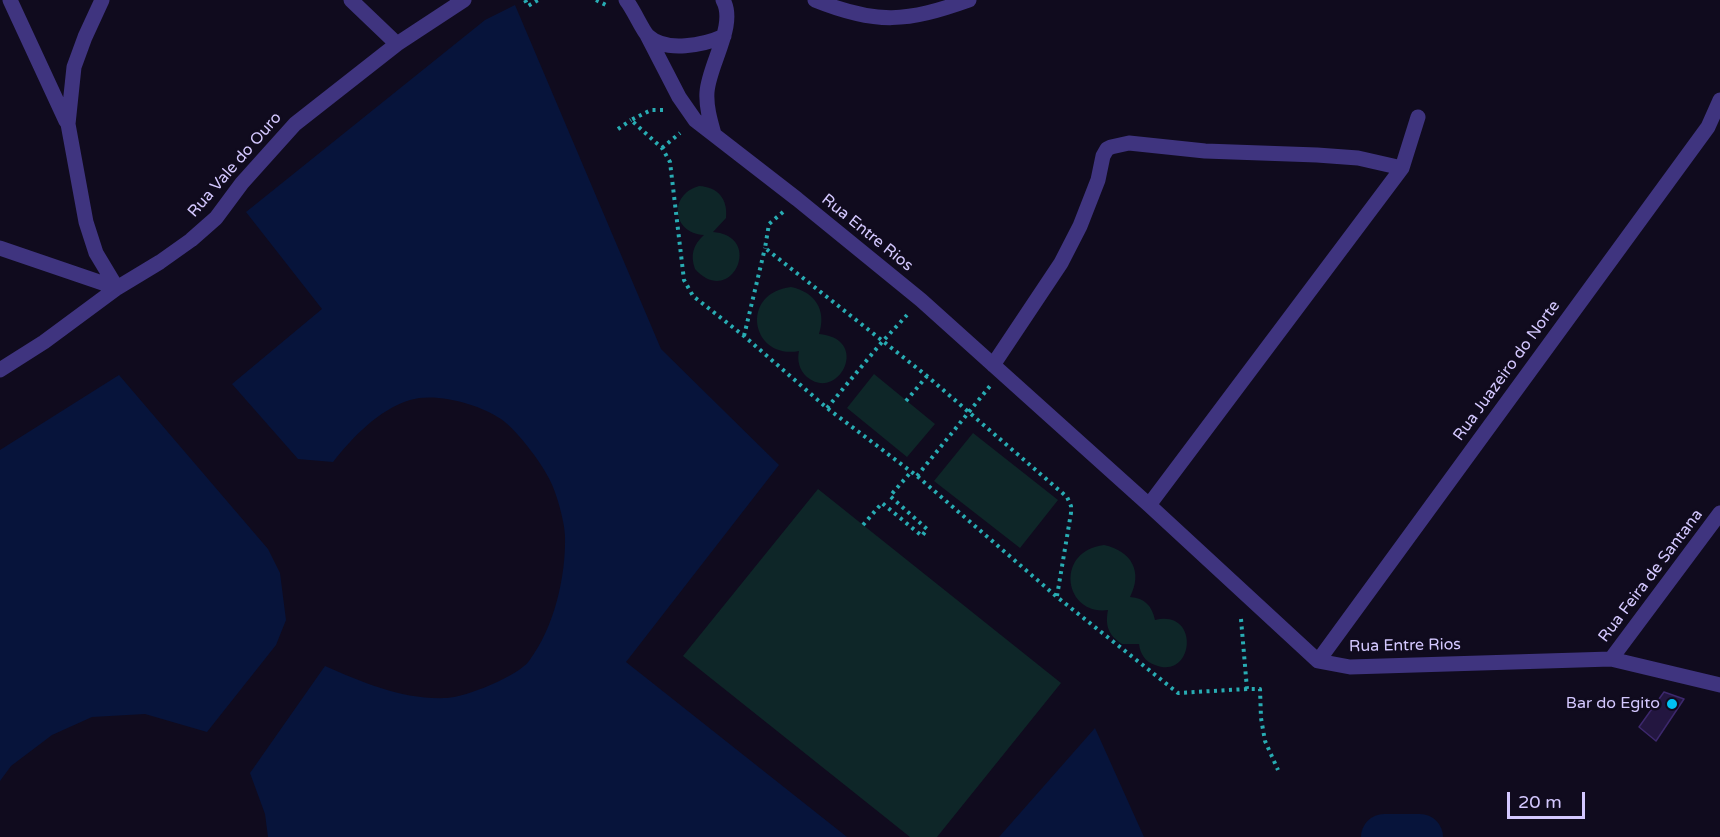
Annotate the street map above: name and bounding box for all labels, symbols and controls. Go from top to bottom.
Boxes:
street label: Rua Vale do Ouro [184,109,286,221]
street label: Rua Entre Rios [817,190,917,276]
street label: Rua Juazeiro do Norte [1450,297,1564,445]
street label: Rua Feira de Santana [1595,506,1707,646]
street label: Rua Entre Rios [1349,635,1461,657]
place label: Bar do Egito [1566,694,1660,714]
marker: Bar do Egito [1665,697,1679,711]
scale bar [1510,780,1588,818]
text: 20 m [1518,791,1562,813]

